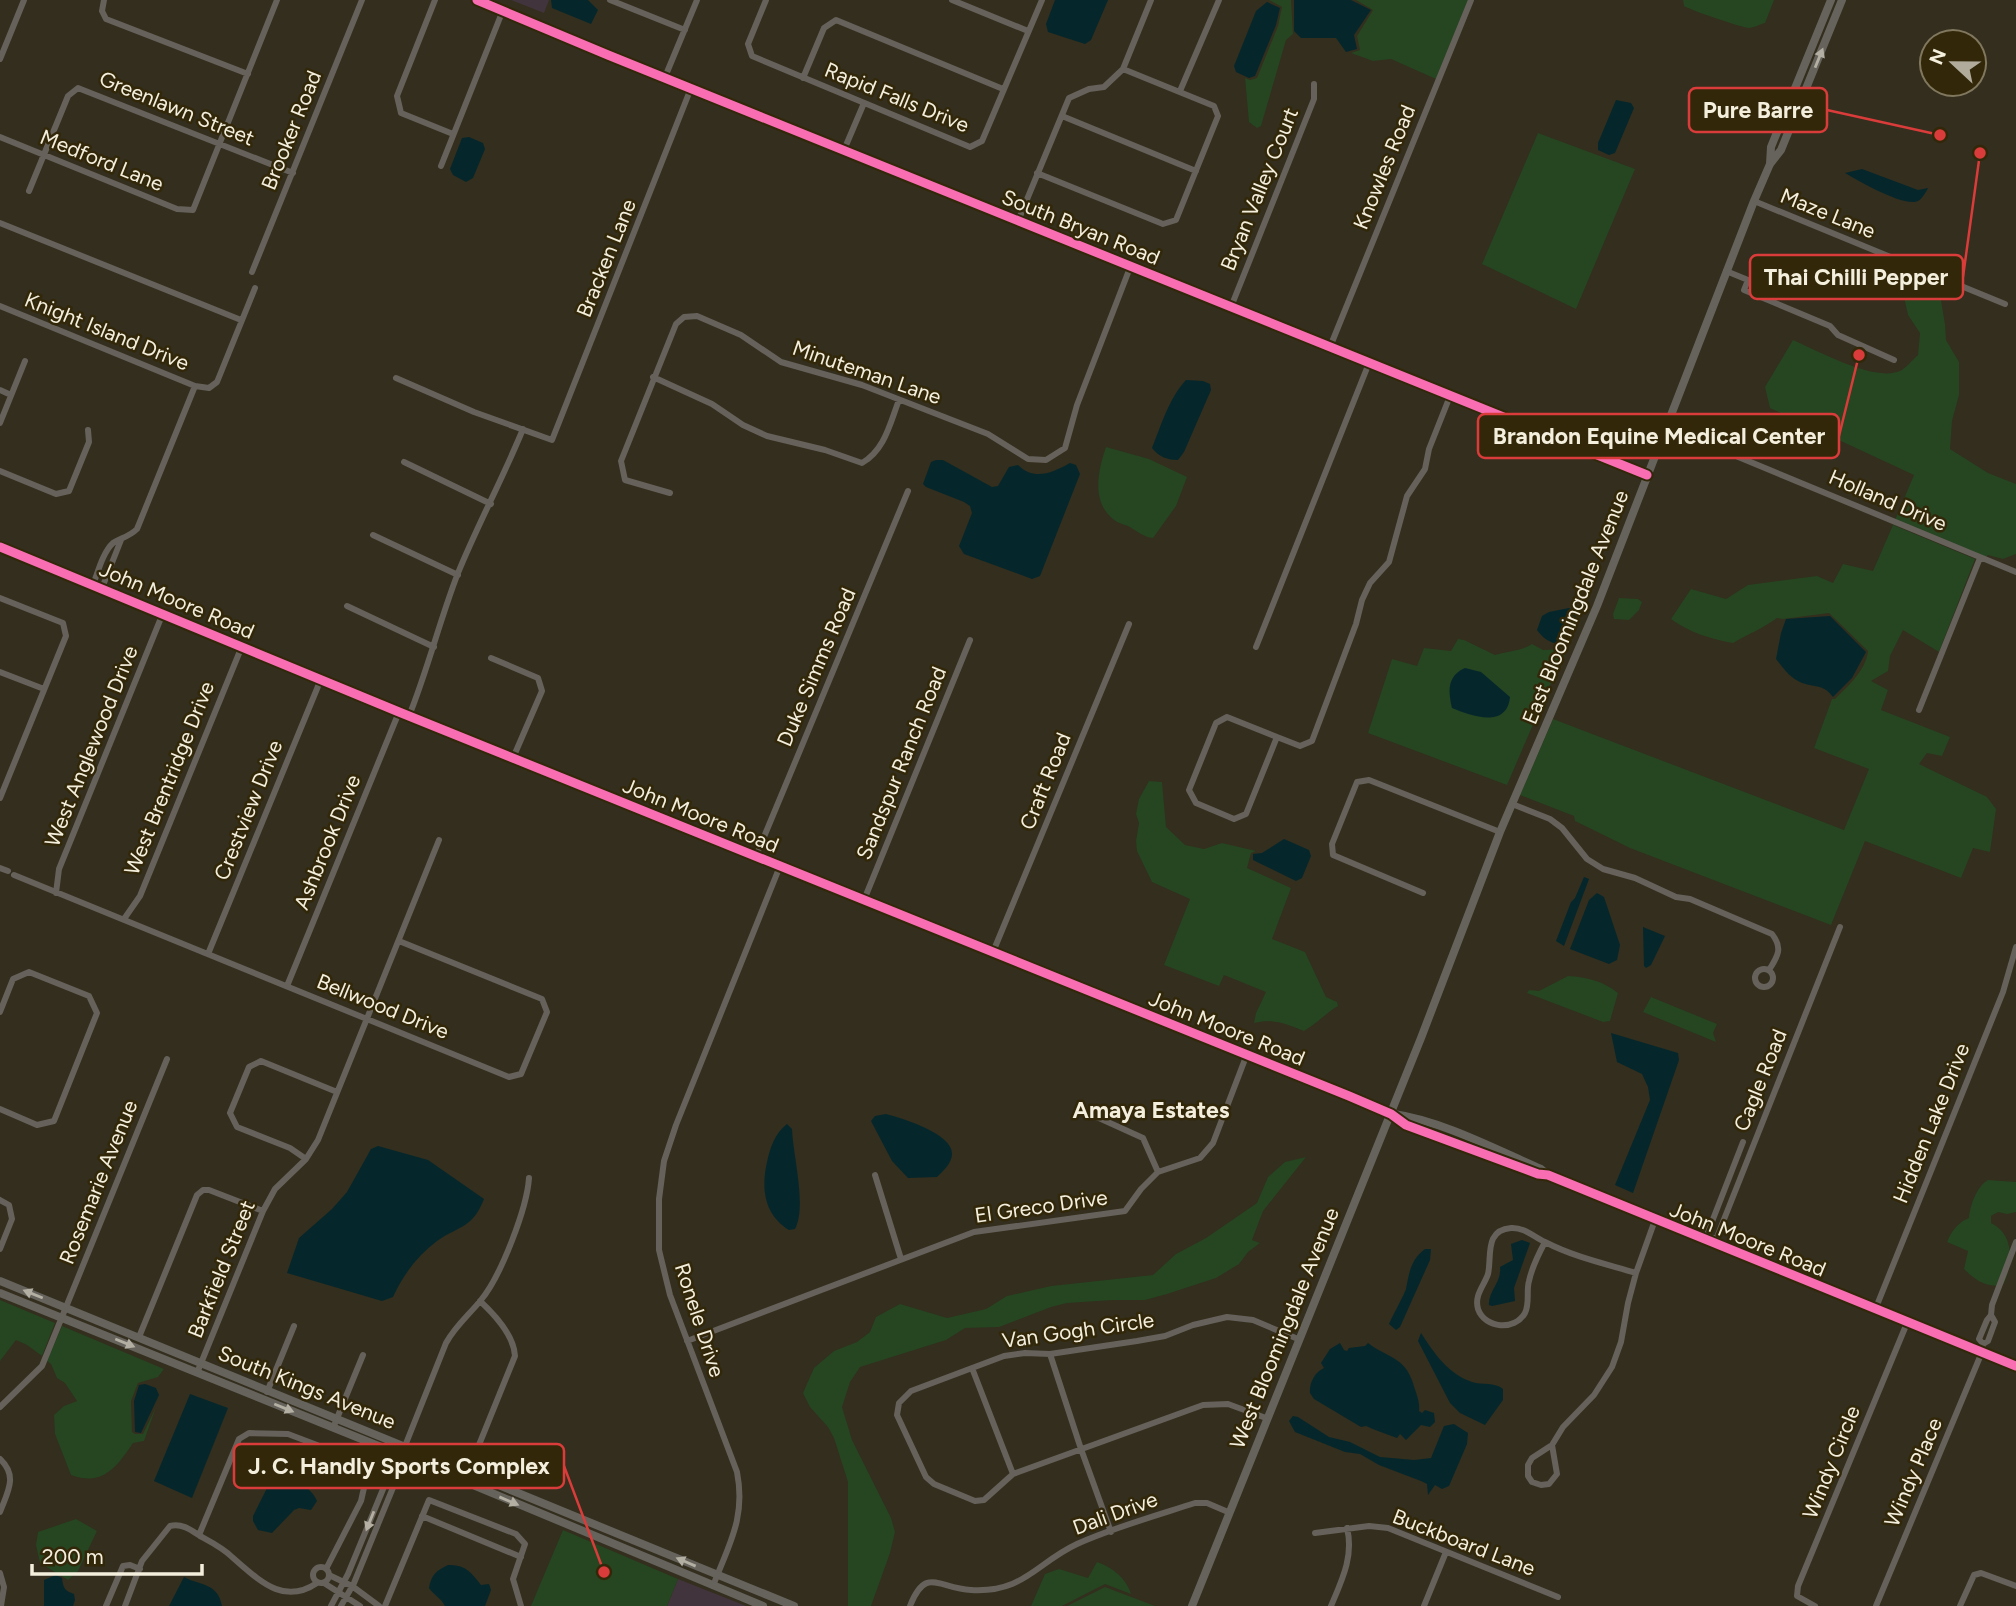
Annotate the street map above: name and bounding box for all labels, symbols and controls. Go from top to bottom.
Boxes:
north arrow [1918,28,1988,98]
text: N [1924,46,1951,68]
one-way arrow [1813,47,1824,68]
street label: Rapid Falls Drive [821,57,973,137]
street label: Greenlawn Street [96,65,258,151]
street label: Brooker Road [256,67,326,193]
callout: Pure Barre [1689,88,1827,132]
text: Pure Barre [1703,96,1813,124]
street label: Knowles Road [1348,101,1420,233]
street label: Bryan Valley Court [1215,104,1303,274]
street label: Medford Lane [37,124,167,196]
street label: Maze Lane [1777,183,1879,243]
street label: South Bryan Road [998,184,1164,270]
street label: Bracken Lane [571,195,641,321]
callout: Thai Chilli Pepper [1750,255,1963,299]
text: Thai Chilli Pepper [1764,263,1948,291]
street label: Knight Island Drive [21,287,193,375]
street label: Minuteman Lane [789,335,945,409]
callout: Brandon Equine Medical Center [1478,414,1839,458]
text: Brandon Equine Medical Center [1493,422,1825,450]
street label: Holland Drive [1825,464,1951,536]
street label: East Bloomingdale Avenue [1517,486,1633,728]
street label: John Moore Road [96,556,258,644]
street label: Duke Simms Road [771,584,861,750]
street label: West Anglewood Drive [39,642,143,850]
street label: Sandspur Ranch Road [851,663,951,863]
street label: West Brentridge Drive [119,678,219,878]
street label: Craft Road [1014,729,1076,833]
street label: Crestview Drive [209,736,287,884]
street label: Ashbrook Drive [289,771,365,913]
street label: John Moore Road [619,772,783,858]
street label: Bellwood Drive [313,968,453,1044]
street label: John Moore Road [1145,985,1309,1071]
street label: Cagle Road [1728,1025,1792,1135]
street label: Hidden Lake Drive [1887,1039,1975,1207]
street label: Rosemarie Avenue [54,1096,142,1268]
district label: Amaya Estates [1072,1096,1230,1124]
street label: El Greco Drive [973,1184,1109,1228]
street label: John Moore Road [1666,1196,1830,1282]
street label: Barkfield Street [182,1197,260,1341]
street label: West Bloomingdale Avenue [1224,1204,1344,1452]
street label: Ronele Drive [670,1260,730,1380]
one-way arrow [22,1289,43,1300]
street label: Van Gogh Circle [1000,1307,1156,1353]
one-way arrow [114,1338,135,1349]
street label: South Kings Avenue [215,1340,399,1434]
one-way arrow [274,1402,294,1414]
street label: Windy Circle [1797,1402,1865,1522]
street label: Windy Place [1879,1414,1947,1530]
callout: J. C. Handly Sports Complex [234,1444,564,1488]
text: J. C. Handly Sports Complex [248,1452,551,1480]
street label: Dali Drive [1069,1486,1161,1540]
one-way arrow [499,1495,519,1507]
street label: Buckboard Lane [1389,1503,1539,1581]
one-way arrow [364,1511,375,1532]
scale bar [32,1532,201,1576]
text: 200 m [42,1544,104,1569]
one-way arrow [675,1556,696,1567]

